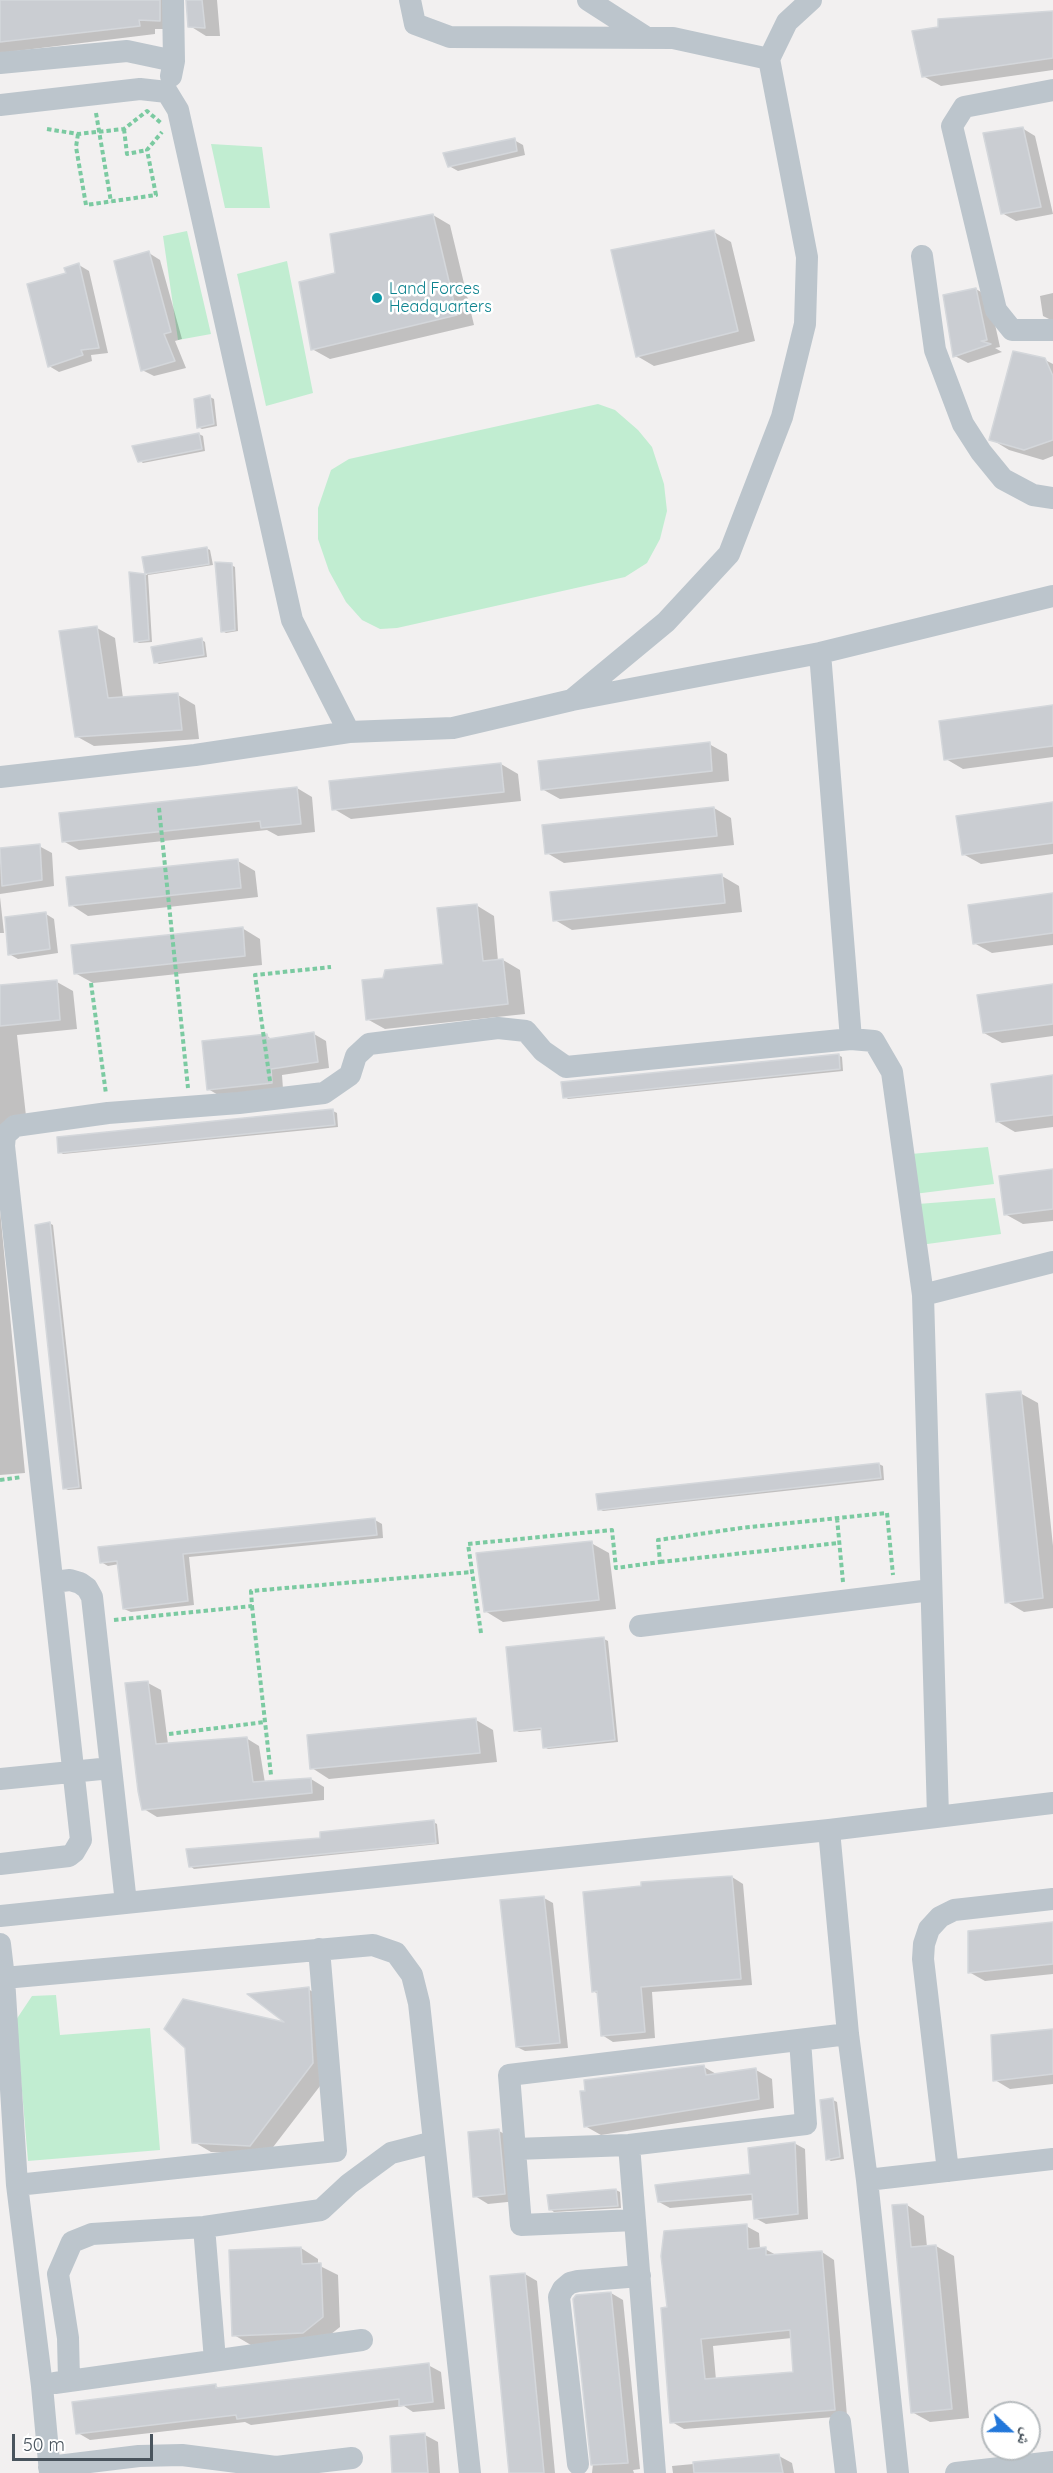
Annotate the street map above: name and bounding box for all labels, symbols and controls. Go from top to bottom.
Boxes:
place label: Land Forces Headquarters [389,279,492,317]
marker: Land Forces Headquarters [370,291,384,305]
north arrow [981,2401,1041,2461]
scale bar [15,2422,156,2460]
text: ش [1013,2425,1038,2449]
text: 50 m [23,2433,65,2456]

